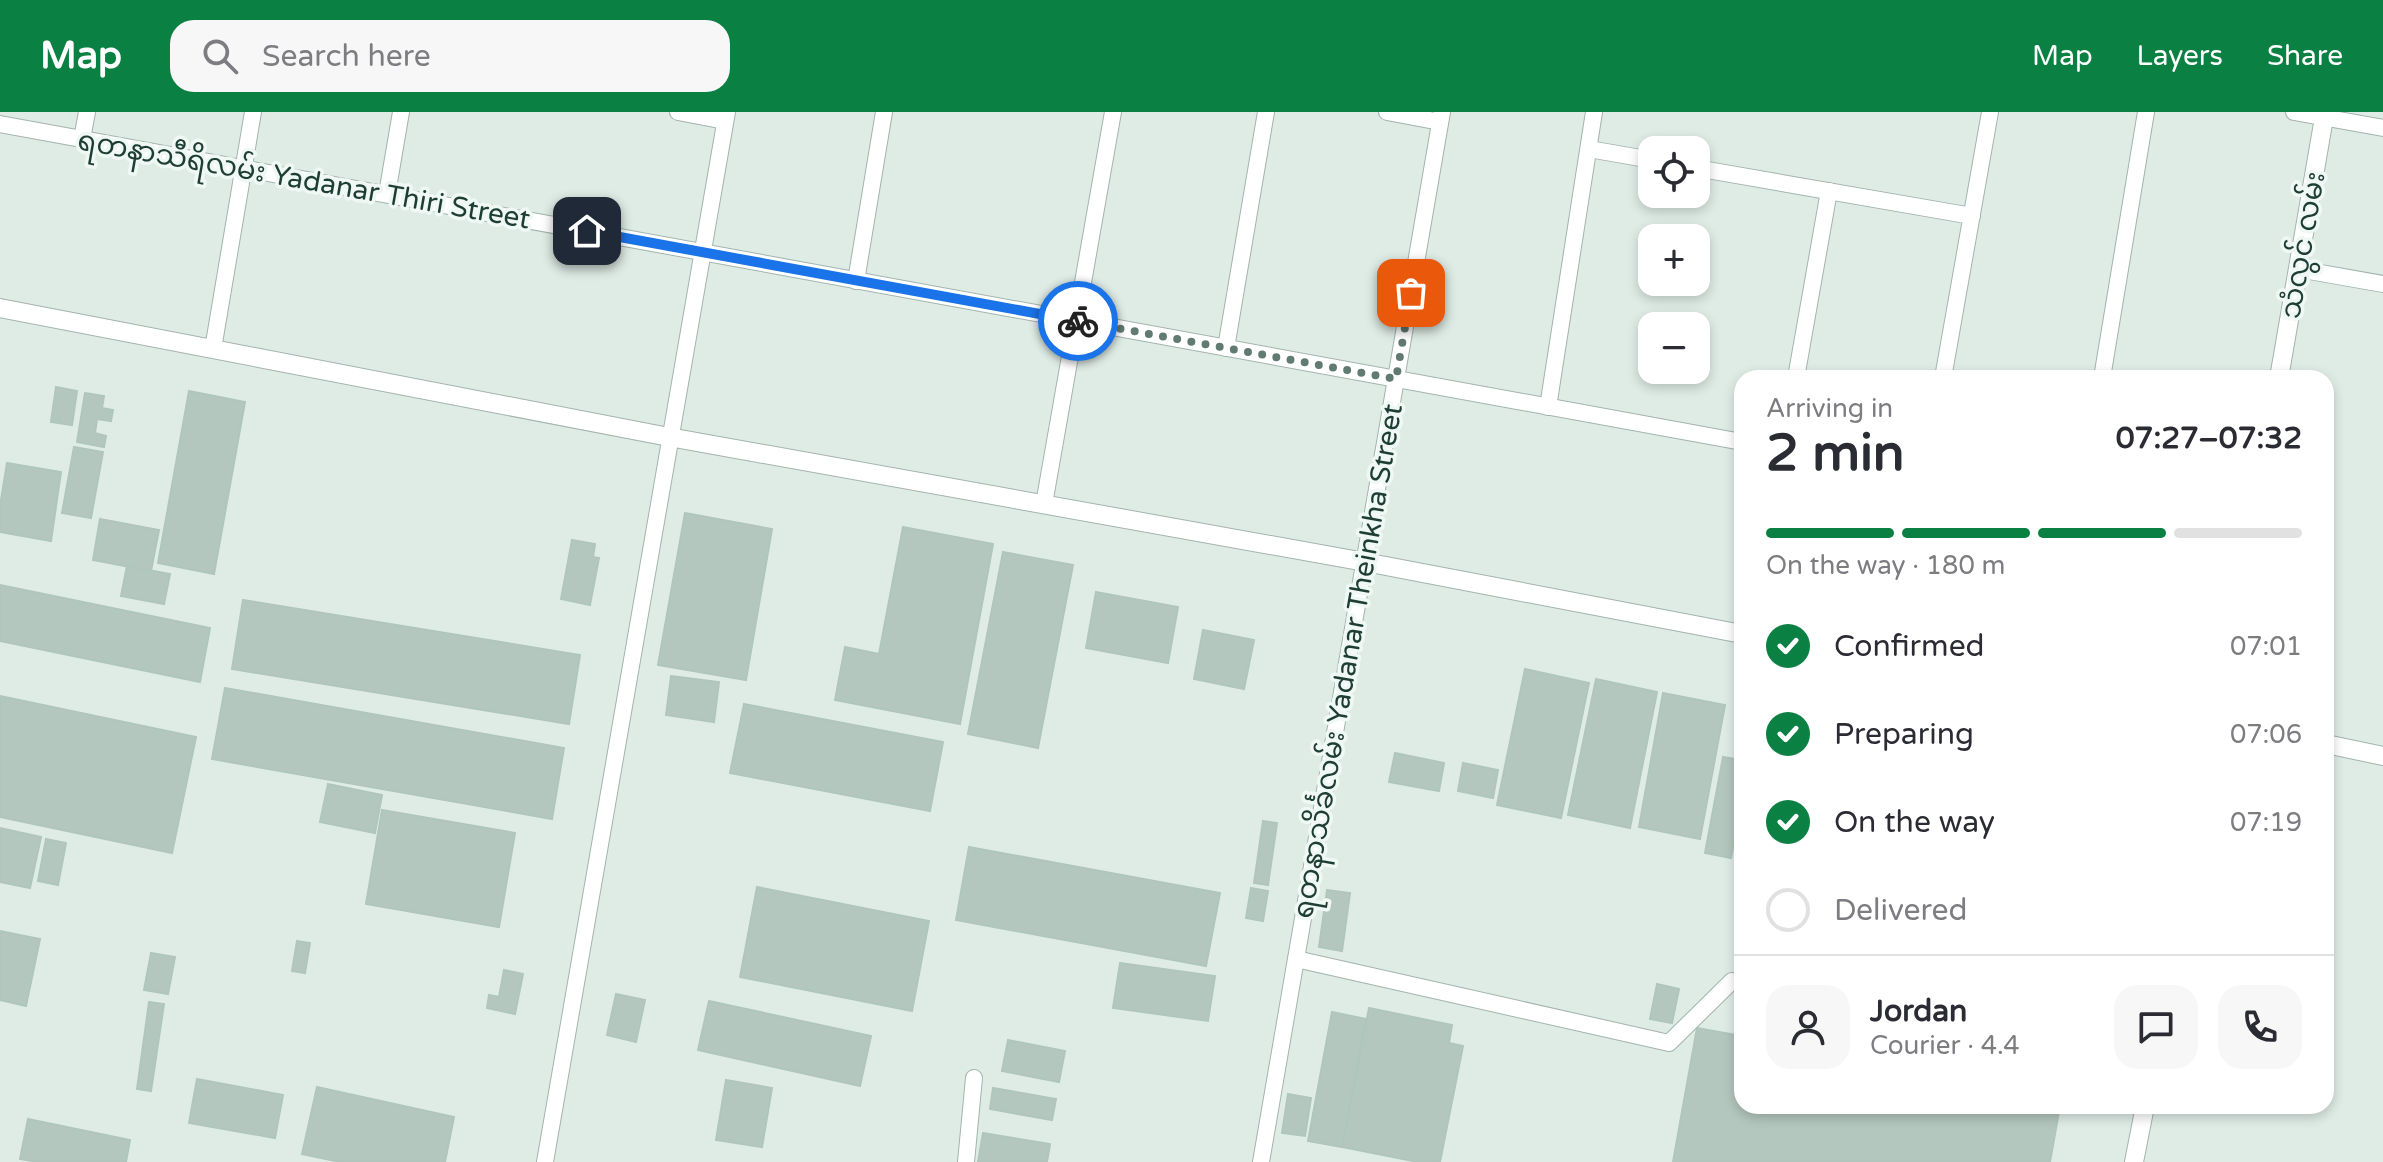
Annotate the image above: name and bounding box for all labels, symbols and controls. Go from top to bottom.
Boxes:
search box [170,20,730,92]
text: Map [40,33,122,79]
icon: search [198,34,242,78]
text: Search here [262,38,431,75]
text: Map [2032,39,2093,73]
text: Layers [2137,39,2223,73]
text: Share [2267,39,2343,73]
street label: ရတနာသီရိလမ်း Yadanar Thiri Street [74,121,534,242]
map controls [1638,136,1710,384]
button: locate [1638,136,1710,208]
street label: သံလွင် လမ်း [2271,169,2337,322]
pin [553,197,621,265]
icon: home [565,209,609,253]
button: + [1638,224,1710,296]
pin [1377,259,1445,327]
icon: bag [1389,271,1433,315]
courier [1038,281,1118,361]
icon: bike [1056,299,1100,343]
button: − [1638,312,1710,384]
text: Arriving in [1766,393,1893,424]
street label: ရတနာသိင်္ခလမ်း Yadanar Theinkha Street [1284,400,1415,922]
text: 07:27–07:32 [2116,420,2302,457]
text: 2 min [1766,422,1905,485]
text: On the way · 180 m [1766,550,2005,581]
icon: check [1766,624,1810,668]
text: Confirmed [1834,628,1985,665]
text: 07:01 [2230,631,2302,662]
icon: check [1766,712,1810,756]
text: Preparing [1834,716,1974,753]
text: 07:06 [2230,719,2302,750]
icon: check [1766,800,1810,844]
text: On the way [1834,804,1995,841]
text: 07:19 [2230,807,2302,838]
text: Delivered [1834,892,1968,929]
button: person [1766,985,1850,1069]
button: chat [2114,985,2198,1069]
button: phone [2218,985,2302,1069]
text: Jordan [1870,993,1967,1030]
text: Courier · 4.4 [1870,1030,2020,1061]

